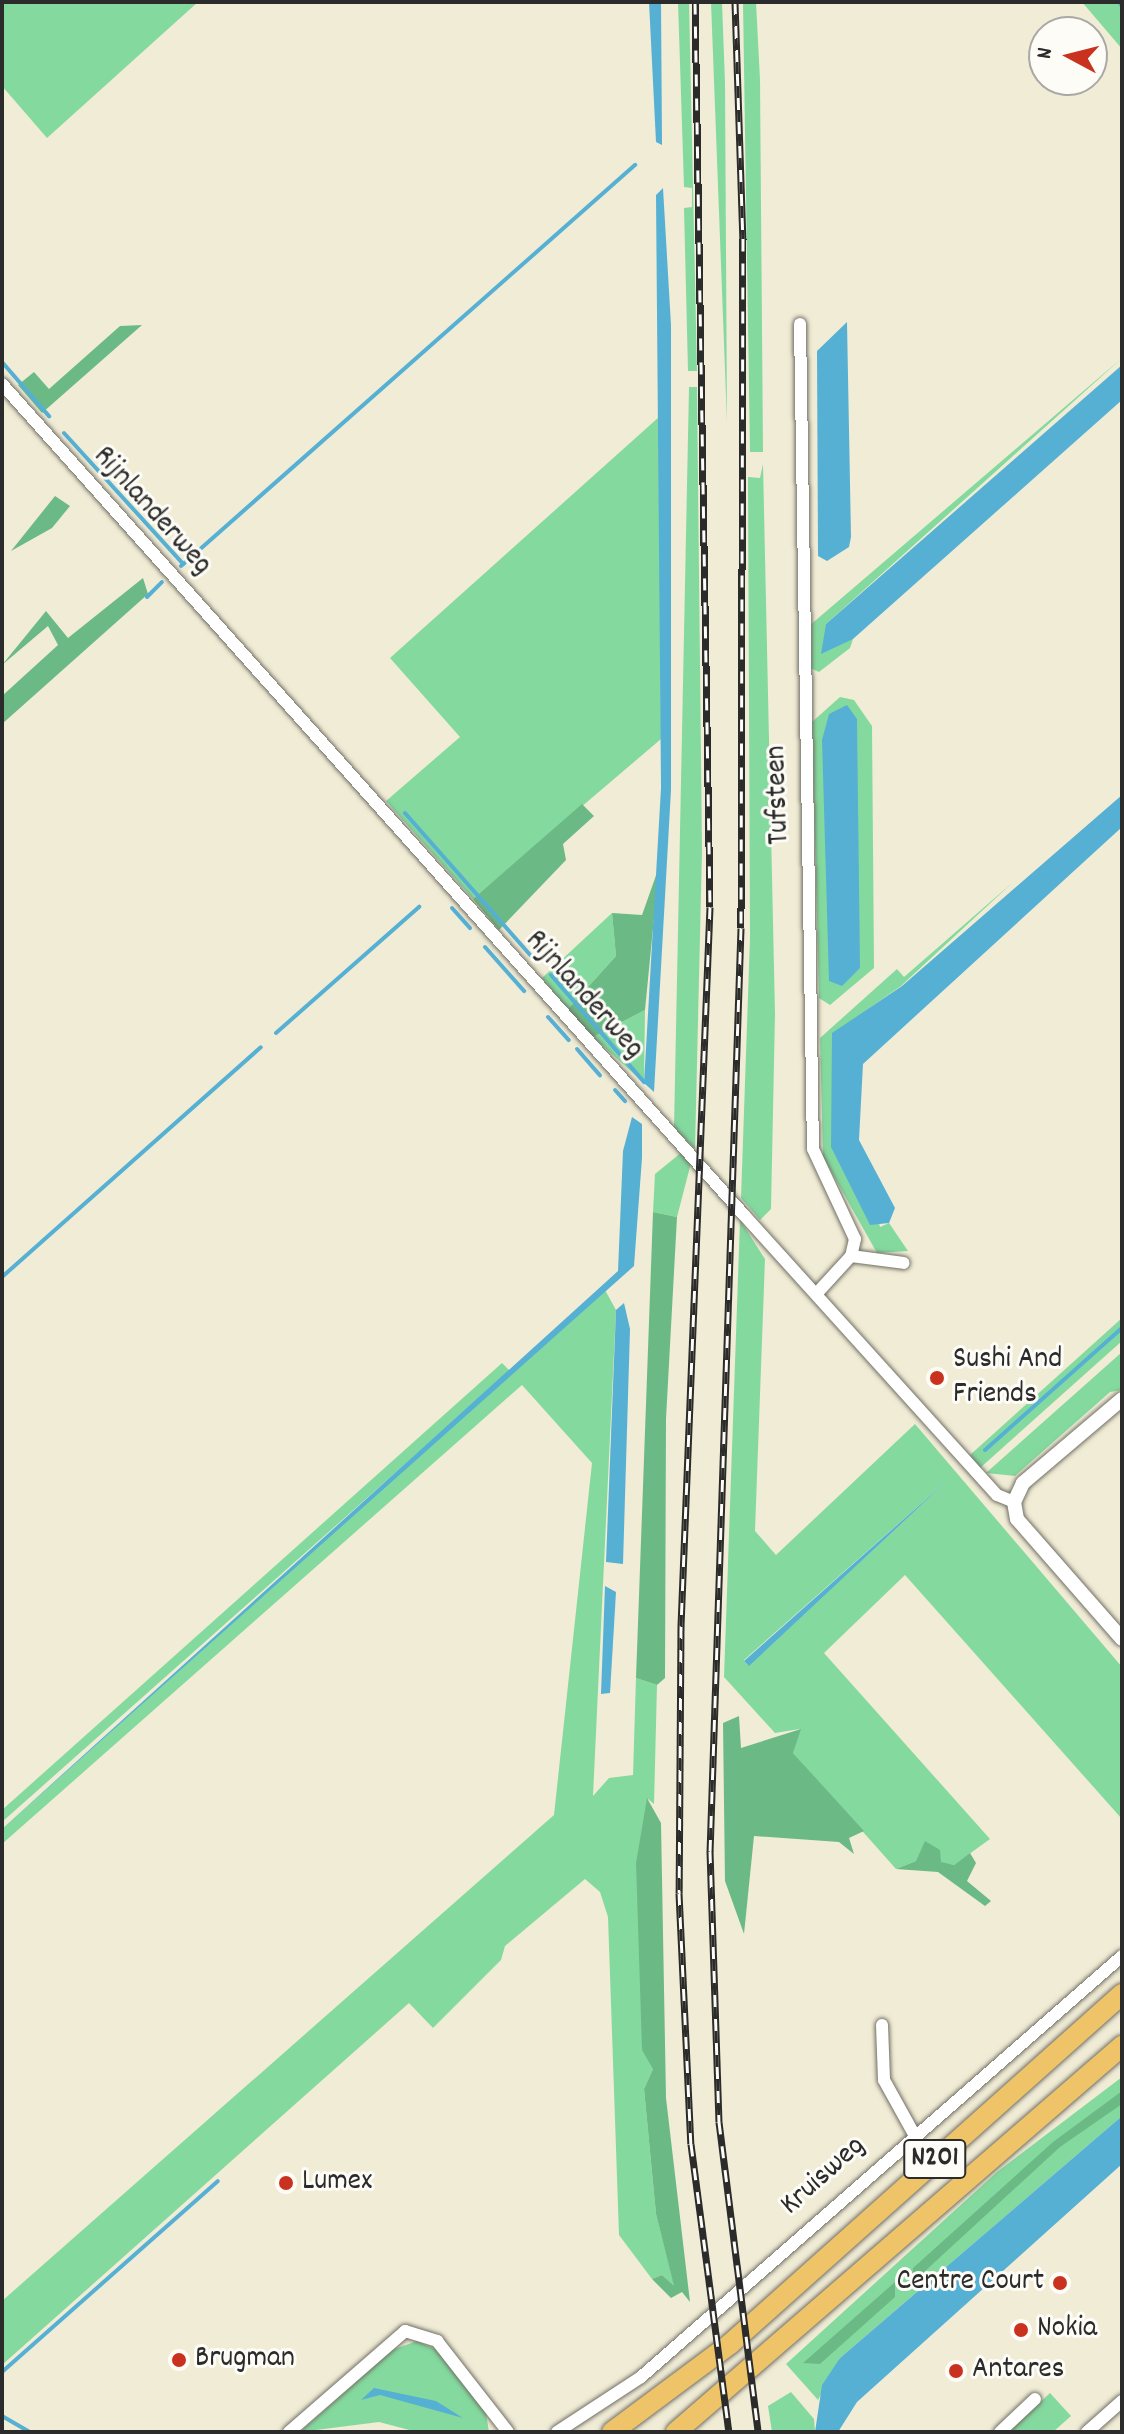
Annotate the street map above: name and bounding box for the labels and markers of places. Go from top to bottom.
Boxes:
place label: Sushi And Friends [953,1343,1062,1414]
marker: Sushi And Friends [928,1369,946,1387]
place label: Lumex [302,2165,372,2201]
marker: Lumex [277,2174,295,2192]
place label: Centre Court [897,2265,1044,2301]
marker: Centre Court [1051,2274,1069,2292]
place label: Nokia [1037,2312,1097,2348]
marker: Nokia [1012,2321,1030,2339]
place label: Brugman [195,2342,295,2378]
marker: Brugman [170,2351,188,2369]
place label: Antares [972,2353,1064,2389]
marker: Antares [947,2362,965,2380]

